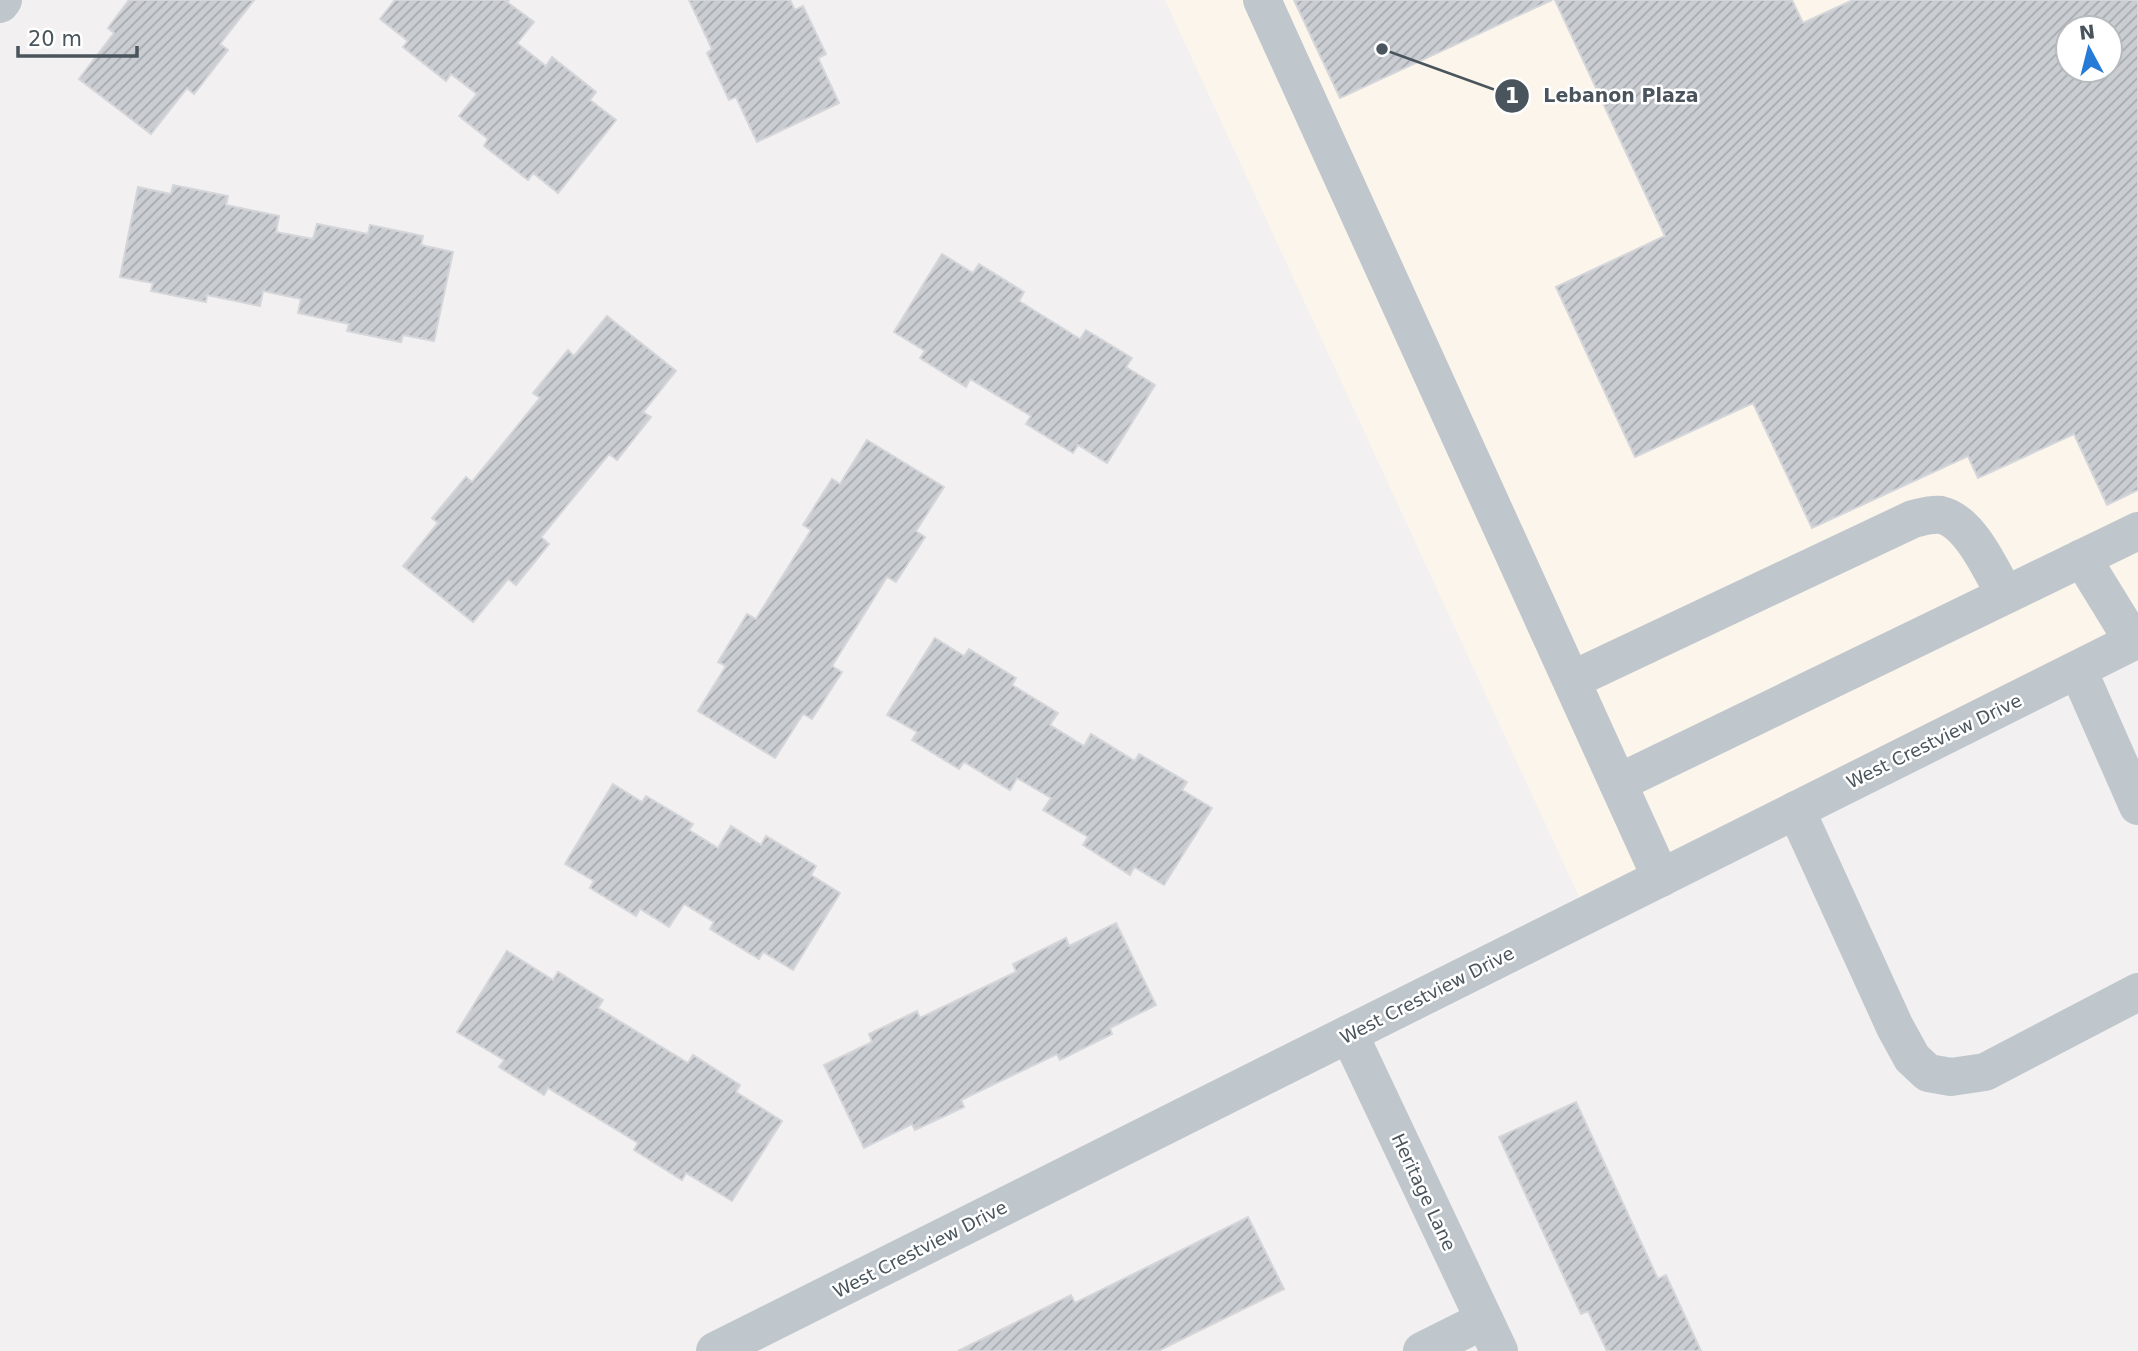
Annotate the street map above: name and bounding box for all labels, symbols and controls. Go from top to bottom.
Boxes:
scale bar [18,14,136,58]
north arrow [2054,14,2124,84]
text: N [2078,20,2096,44]
text: 20 m [28,27,82,51]
callout: Lebanon Plaza [1495,76,1713,116]
text: 1 [1505,84,1519,108]
text: Lebanon Plaza [1543,84,1699,106]
street label: West Crestview Drive [1843,689,2025,793]
street label: West Crestview Drive [1337,942,1517,1048]
street label: Heritage Lane [1388,1130,1460,1254]
street label: West Crestview Drive [830,1196,1010,1302]

